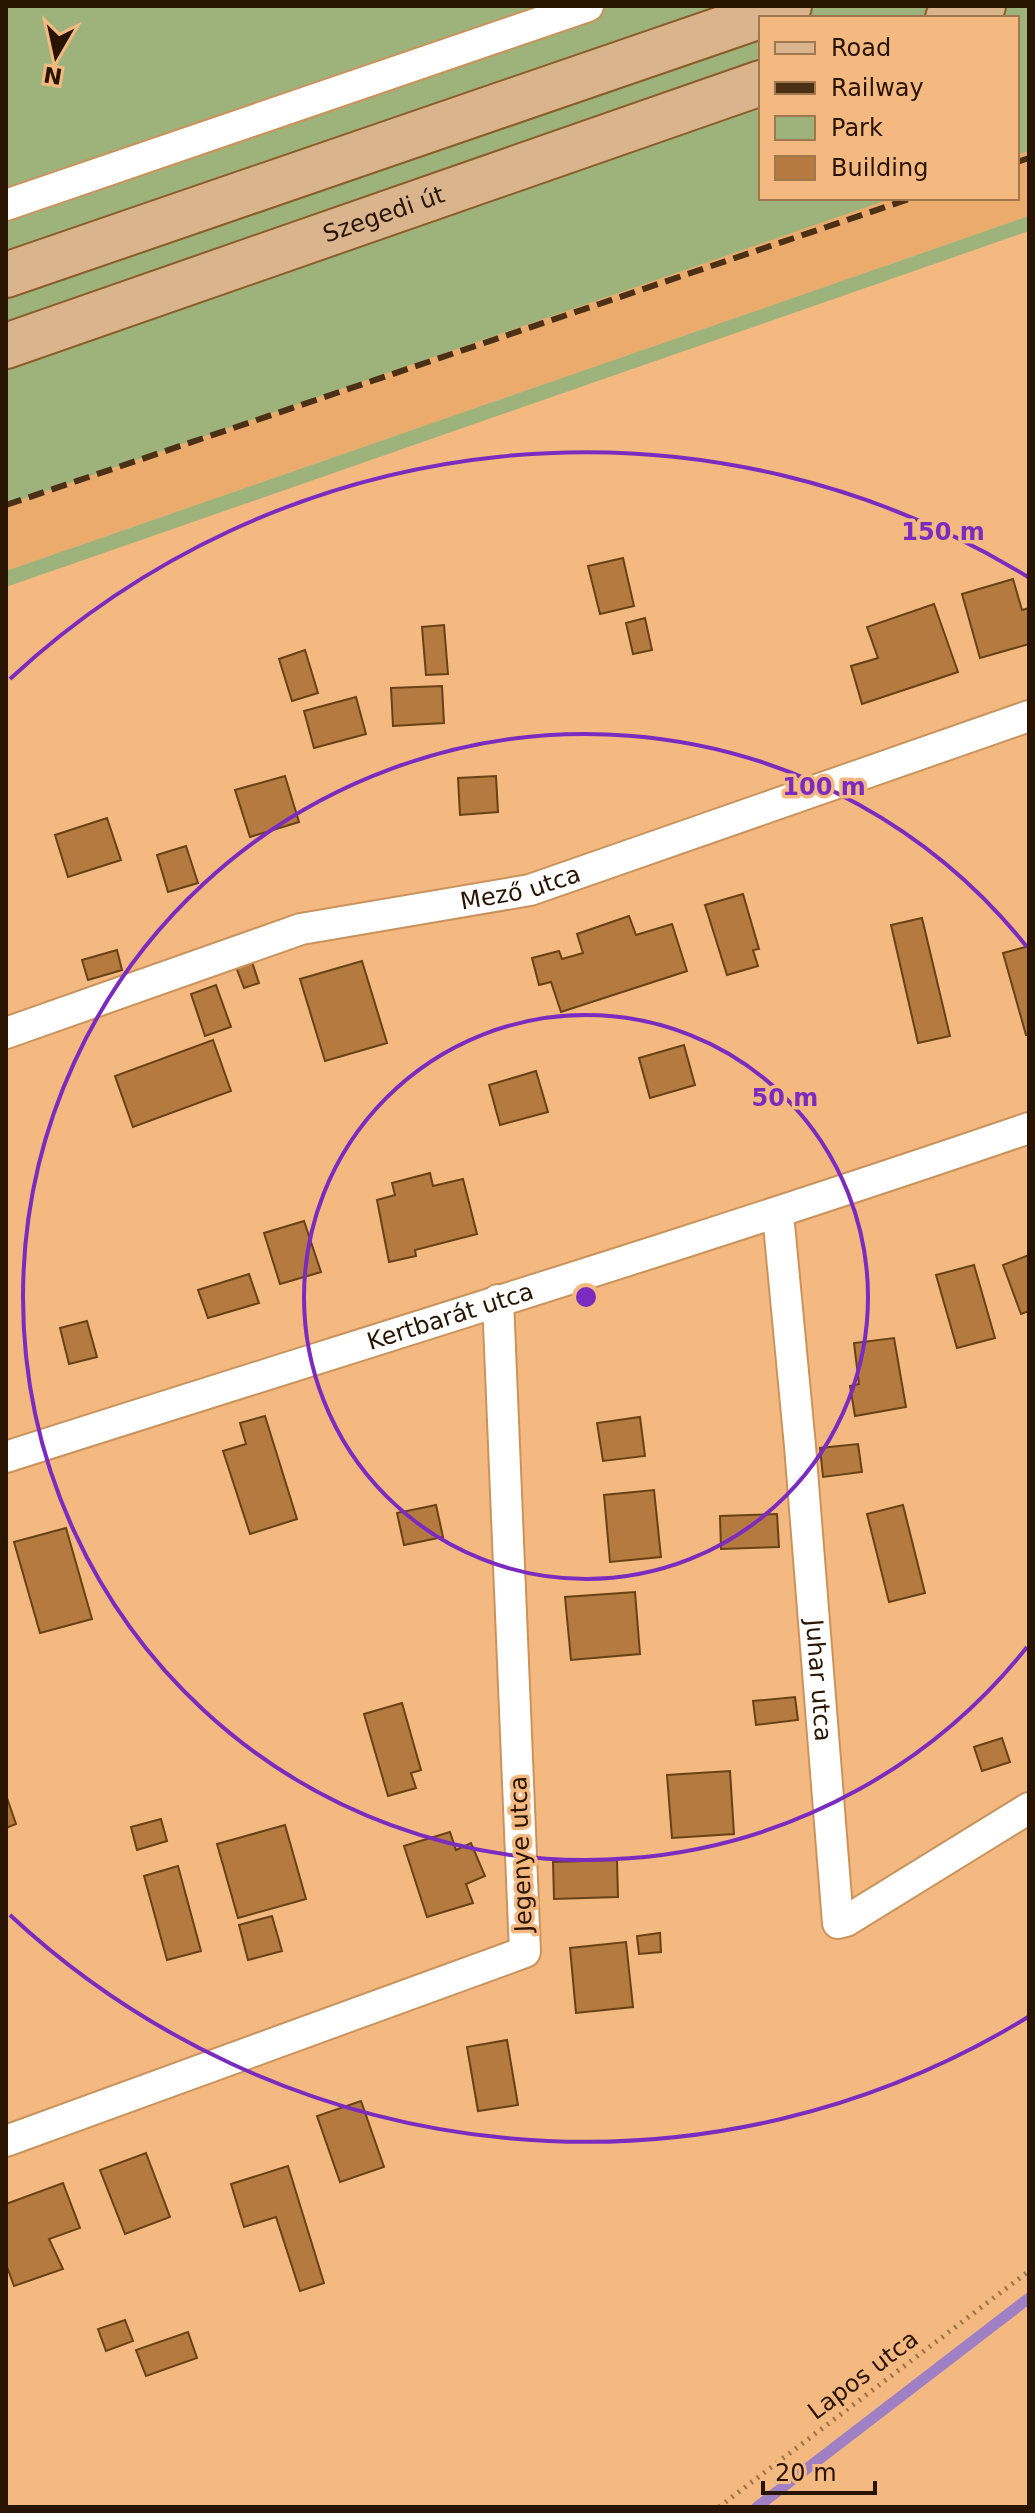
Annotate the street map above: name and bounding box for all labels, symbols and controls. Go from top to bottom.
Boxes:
north arrow [16,16,96,96]
legend [759,16,1019,200]
text: Road [831,34,891,62]
text: N [42,61,64,89]
text: Railway [831,74,924,102]
text: Park [831,114,883,142]
text: Building [831,154,928,182]
street label: Szegedi út [319,180,448,248]
text: 150 m [901,518,985,546]
text: 100 m [782,773,866,801]
street label: Mező utca [458,860,584,916]
text: 50 m [752,1084,818,1112]
street label: Kertbarát utca [364,1277,537,1356]
centre of rings [572,1283,600,1311]
street label: Juhar utca [800,1616,837,1742]
street label: Jegenye utca [504,1775,538,1935]
street label: Lapos utca [802,2325,924,2425]
scale bar [763,2445,875,2495]
text: 20 m [775,2459,837,2487]

